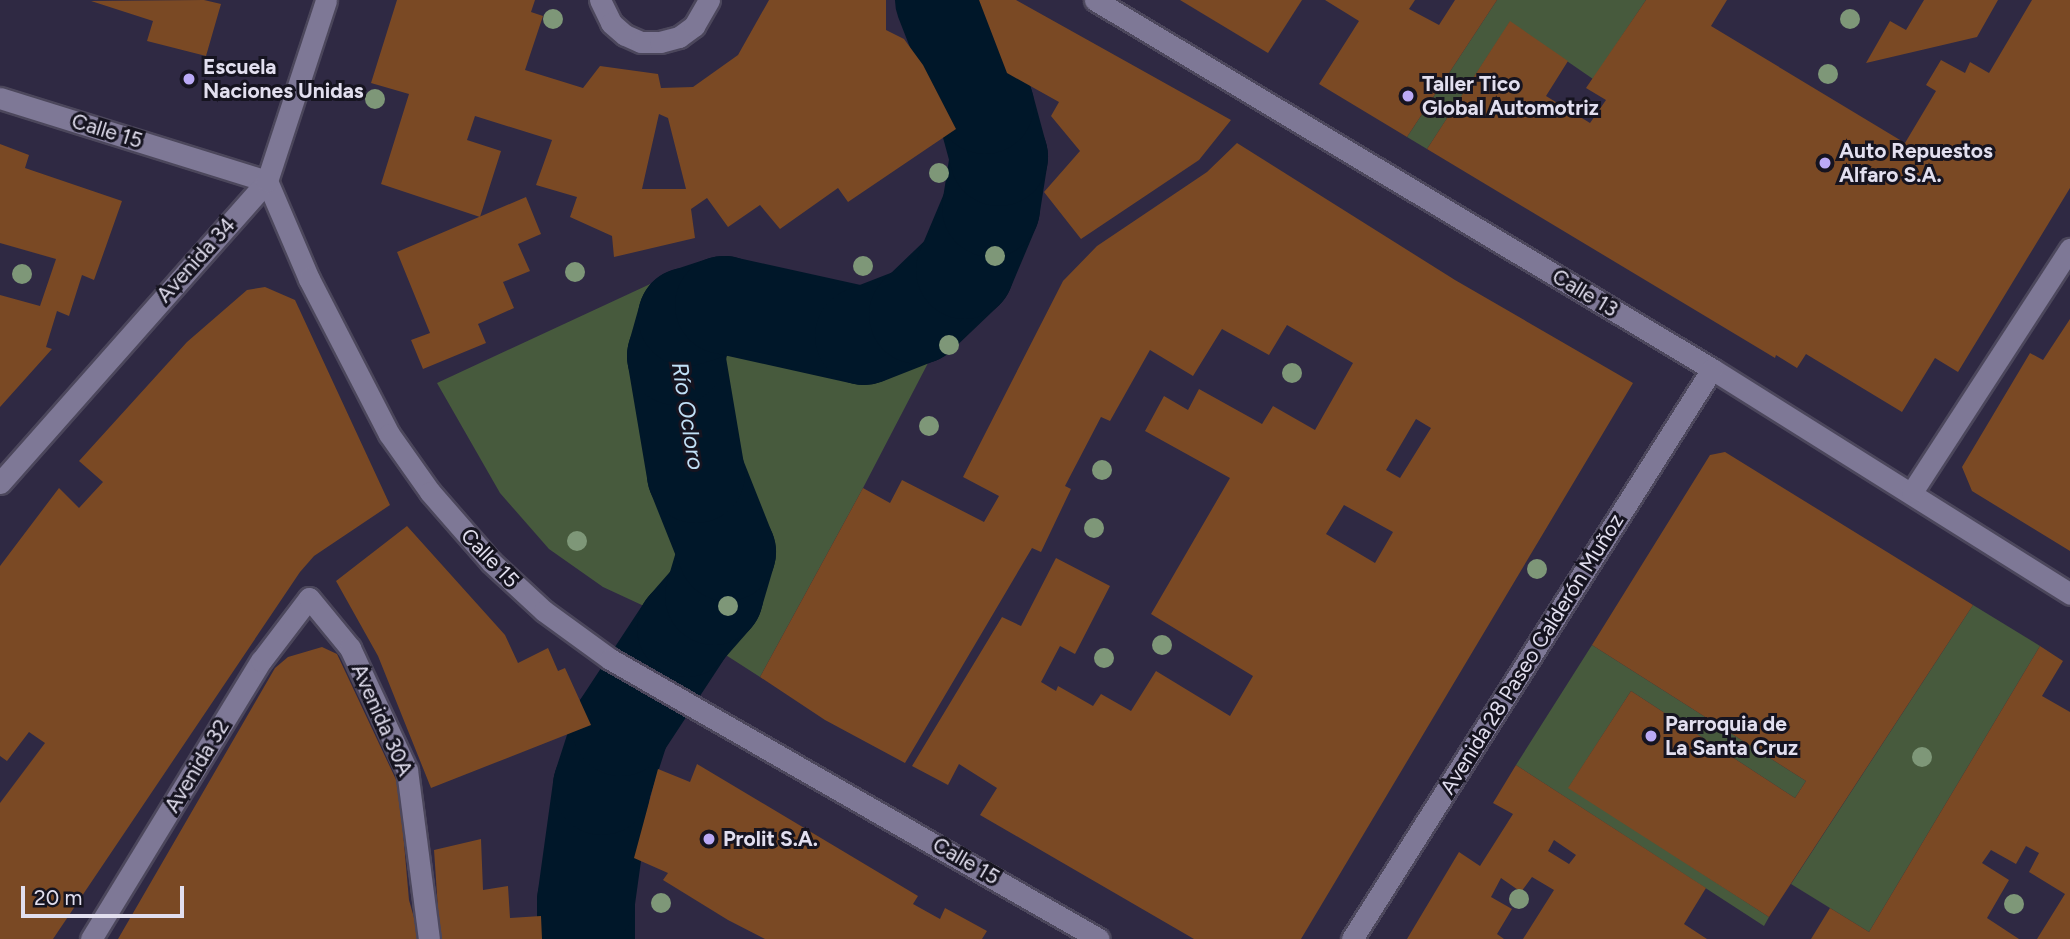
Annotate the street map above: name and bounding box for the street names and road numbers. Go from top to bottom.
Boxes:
street label: Calle 15 [69,108,145,154]
street label: Avenida 34 [151,212,241,308]
street label: Calle 13 [1548,264,1622,322]
street label: Avenida 28 Paseo Calderón Muñoz [1435,509,1629,799]
street label: Calle 15 [456,523,524,593]
street label: Avenida 30A [346,660,418,780]
street label: Avenida 32 [159,715,235,817]
street label: Calle 15 [928,832,1004,890]

